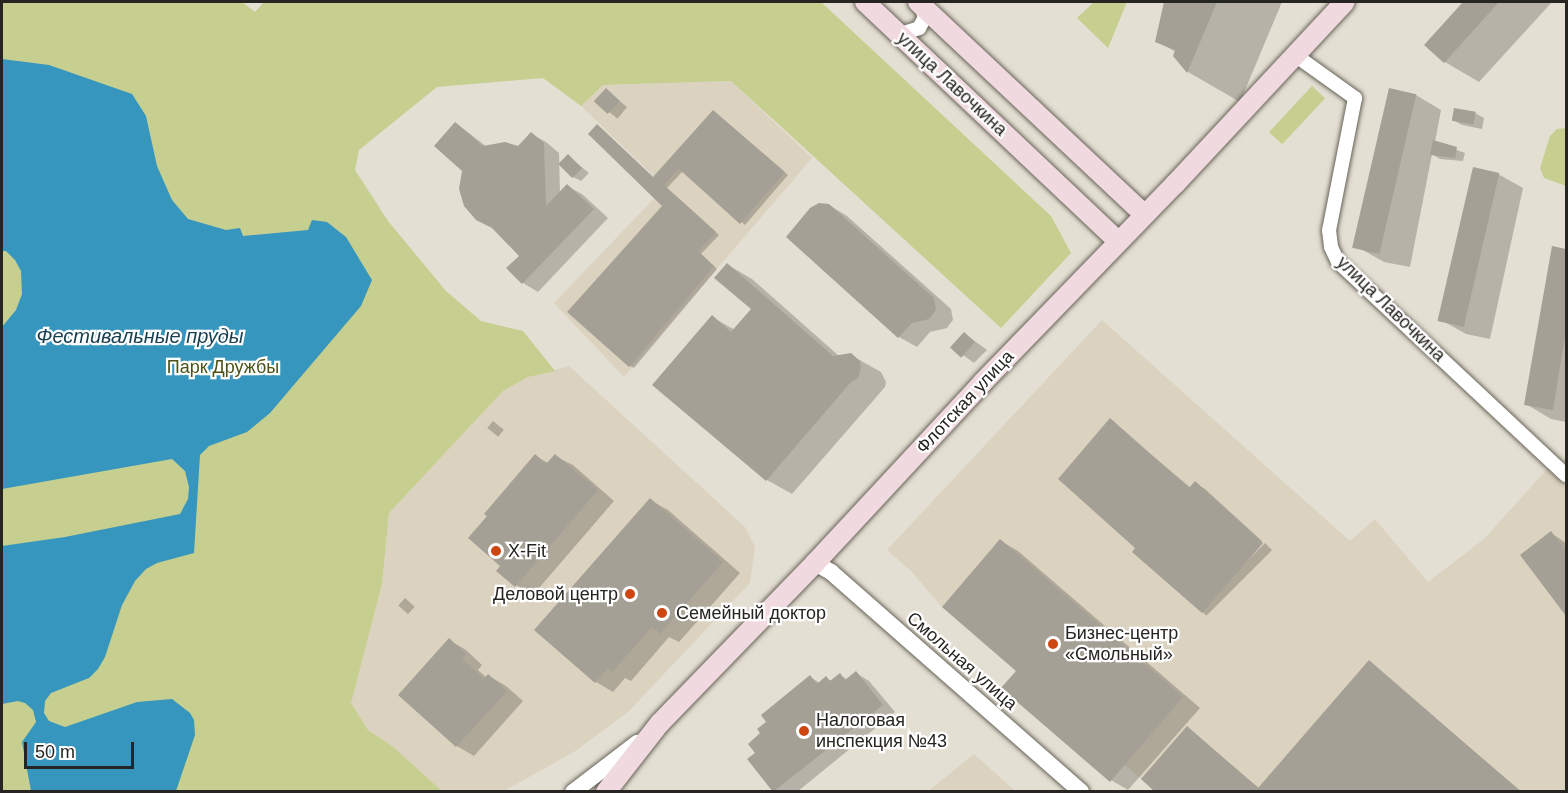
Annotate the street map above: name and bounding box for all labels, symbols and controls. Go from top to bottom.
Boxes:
street label: улица Лавочкина [893,27,1011,141]
street label: улица Лавочкина [1332,252,1450,366]
water label: Фестивальные пруды [37,324,243,348]
street label: Флотская улица [912,346,1018,458]
park label: Парк Дружбы [167,356,279,378]
place label: X-Fit [508,540,546,562]
marker: X-Fit [489,544,503,558]
place label: Деловой центр [493,583,618,605]
marker: Деловой центр [623,587,637,601]
place label: Семейный доктор [676,602,826,624]
marker: Семейный доктор [653,604,671,622]
street label: Смольная улица [902,607,1022,715]
place label: Бизнес-центр «Смольный» [1065,623,1178,666]
marker: Бизнес-центр «Смольный» [1046,637,1060,651]
place label: Налоговая инспекция №43 [816,710,947,752]
marker: Налоговая инспекция №43 [797,724,811,738]
scale bar [27,730,136,768]
text: 50 m [35,742,75,762]

